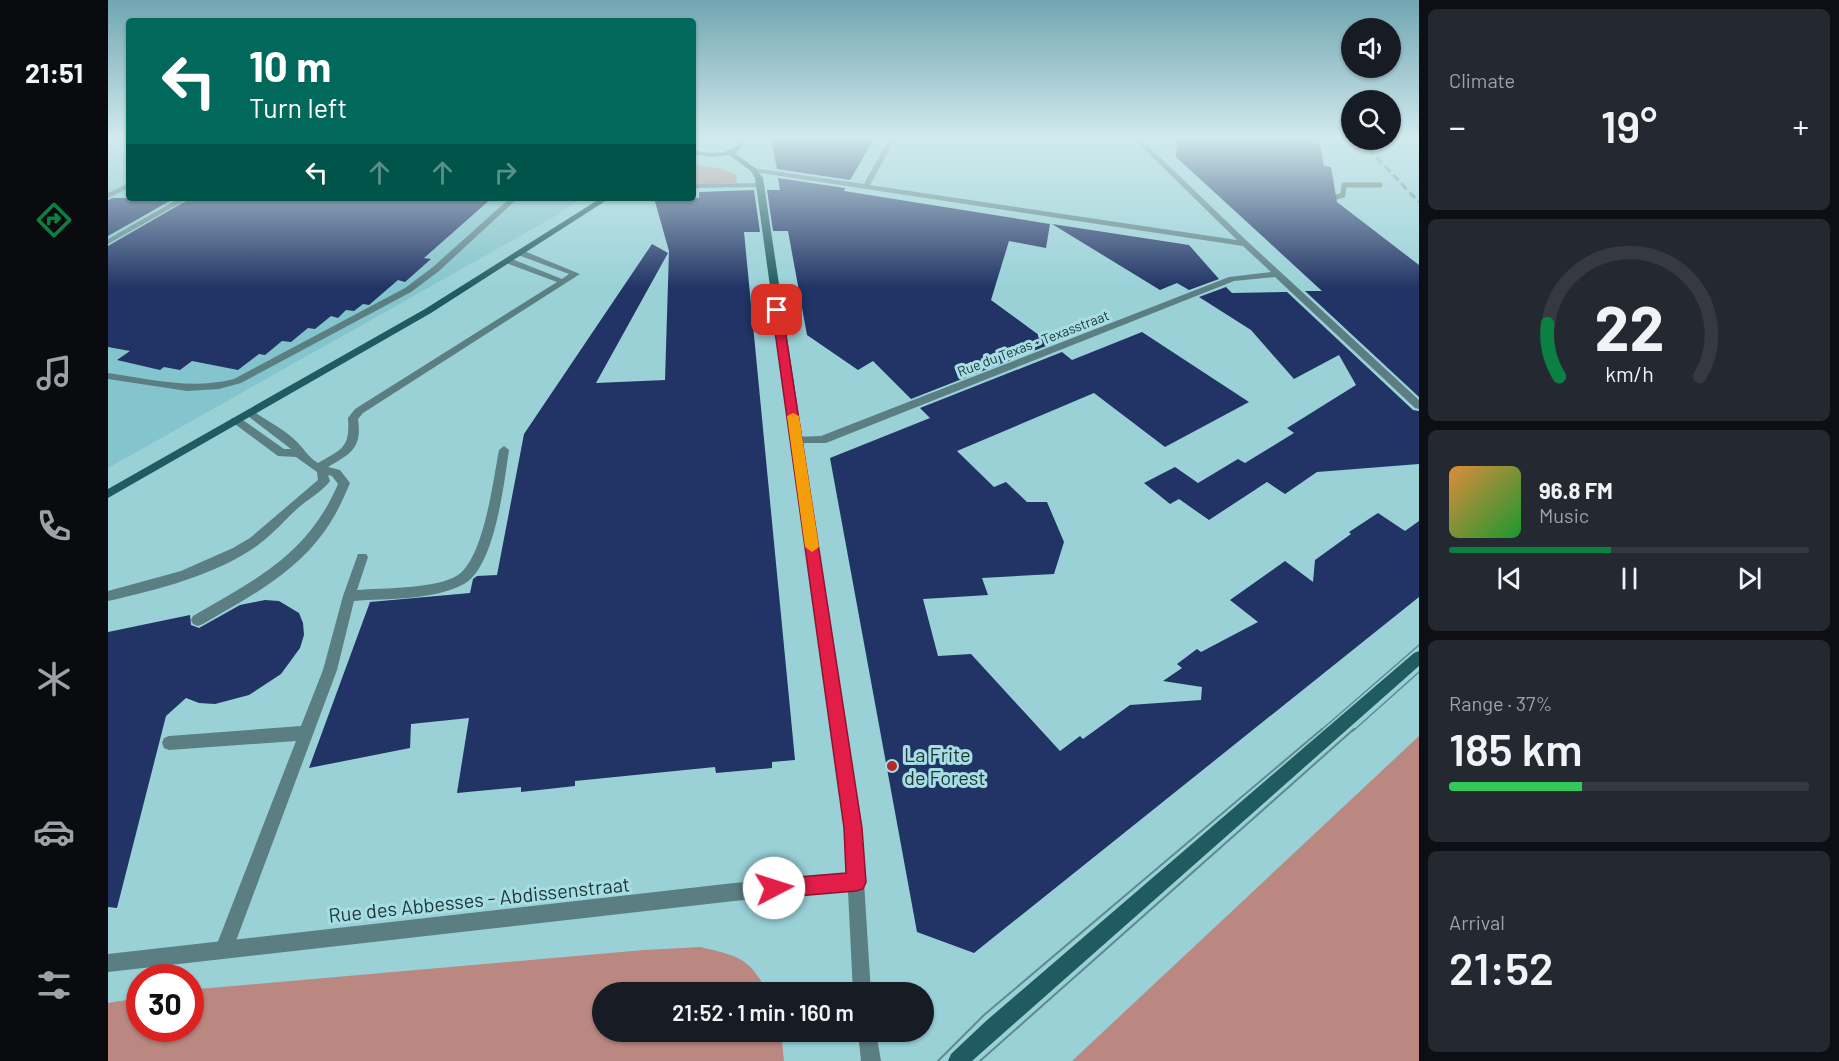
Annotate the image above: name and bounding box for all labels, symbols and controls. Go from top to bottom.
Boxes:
map controls [1341,18,1401,150]
button: sound [1341,18,1401,78]
text: 10 m [249,40,331,90]
icon: left [150,42,228,120]
text: 21:51 [25,56,83,88]
text: Climate [1449,68,1515,92]
button: search [1341,90,1401,150]
text: Turn left [249,91,347,123]
text: 19° [1601,98,1657,152]
text: − [1449,106,1466,146]
text: + [1793,106,1809,146]
icon: left [300,156,333,189]
icon: ahead [363,156,396,189]
icon: ahead [426,156,459,189]
icon: right [489,156,522,189]
icon: directions [33,199,75,241]
pin [751,284,802,335]
text: 22 [1594,289,1664,363]
icon: arrive [760,293,793,326]
street label: Rue du Texas - Texasstraat [955,306,1111,380]
icon: music [33,352,75,394]
text: km/h [1605,362,1653,387]
text: 96.8 FM [1539,477,1613,503]
text: Music [1539,503,1589,527]
icon: phone [33,505,75,547]
icon: previous [1493,562,1526,595]
icon: pause [1613,562,1646,595]
icon: next [1733,562,1766,595]
icon: climate [33,658,75,700]
text: Range · 37% [1449,691,1553,715]
text: 185 km [1449,721,1583,775]
place label: La Frite de Forest [904,742,986,789]
marker: La Frite de Forest [885,759,899,773]
icon: car [33,811,75,853]
position arrow [742,856,806,920]
street label: Rue des Abbesses - Abdissenstraat [327,871,631,927]
text: Arrival [1449,910,1505,934]
text: 21:52 [1449,940,1554,994]
icon: filters [33,964,75,1006]
speed limit sign: 30 [126,964,204,1042]
text: 21:52 · 1 min · 160 m [672,999,854,1025]

